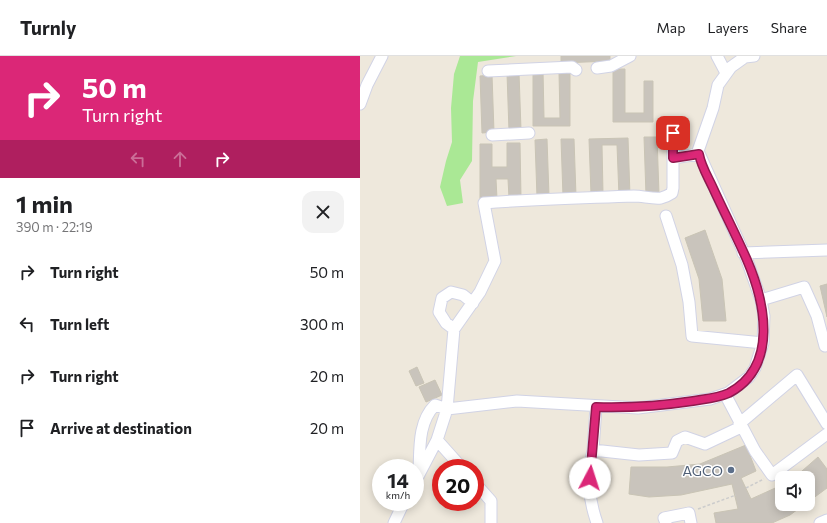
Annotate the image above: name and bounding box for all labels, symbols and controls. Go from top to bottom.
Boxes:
text: Turnly [20,16,76,39]
text: Map [657,19,685,36]
text: Layers [707,19,749,36]
text: Share [771,19,807,36]
text: 50 m [82,70,147,104]
icon: right [16,72,68,124]
text: Turn right [82,104,162,126]
pin [656,116,690,150]
icon: arrive [662,122,684,144]
icon: left [127,148,149,170]
icon: ahead [169,148,191,170]
icon: right [211,148,233,170]
text: 1 min [16,189,73,218]
button: close [302,191,344,233]
text: 390 m · 22:19 [16,219,93,235]
icon: right [16,261,38,283]
text: Turn right [50,263,119,281]
text: 50 m [310,263,344,281]
icon: left [16,313,38,335]
text: Turn left [50,315,109,333]
text: 300 m [300,315,344,333]
icon: right [16,365,38,387]
text: Turn right [50,367,119,385]
text: 20 m [310,367,344,385]
icon: arrive [16,417,38,439]
text: Arrive at destination [50,419,192,437]
text: 20 m [310,419,344,437]
position arrow [569,457,611,499]
speed limit sign: 20 [432,459,484,511]
place label: AGCO [682,462,723,479]
marker: AGCO [726,465,736,475]
text: 14 [387,468,409,492]
map controls [775,471,815,511]
button: sound [775,471,815,511]
text: km/h [386,489,410,501]

